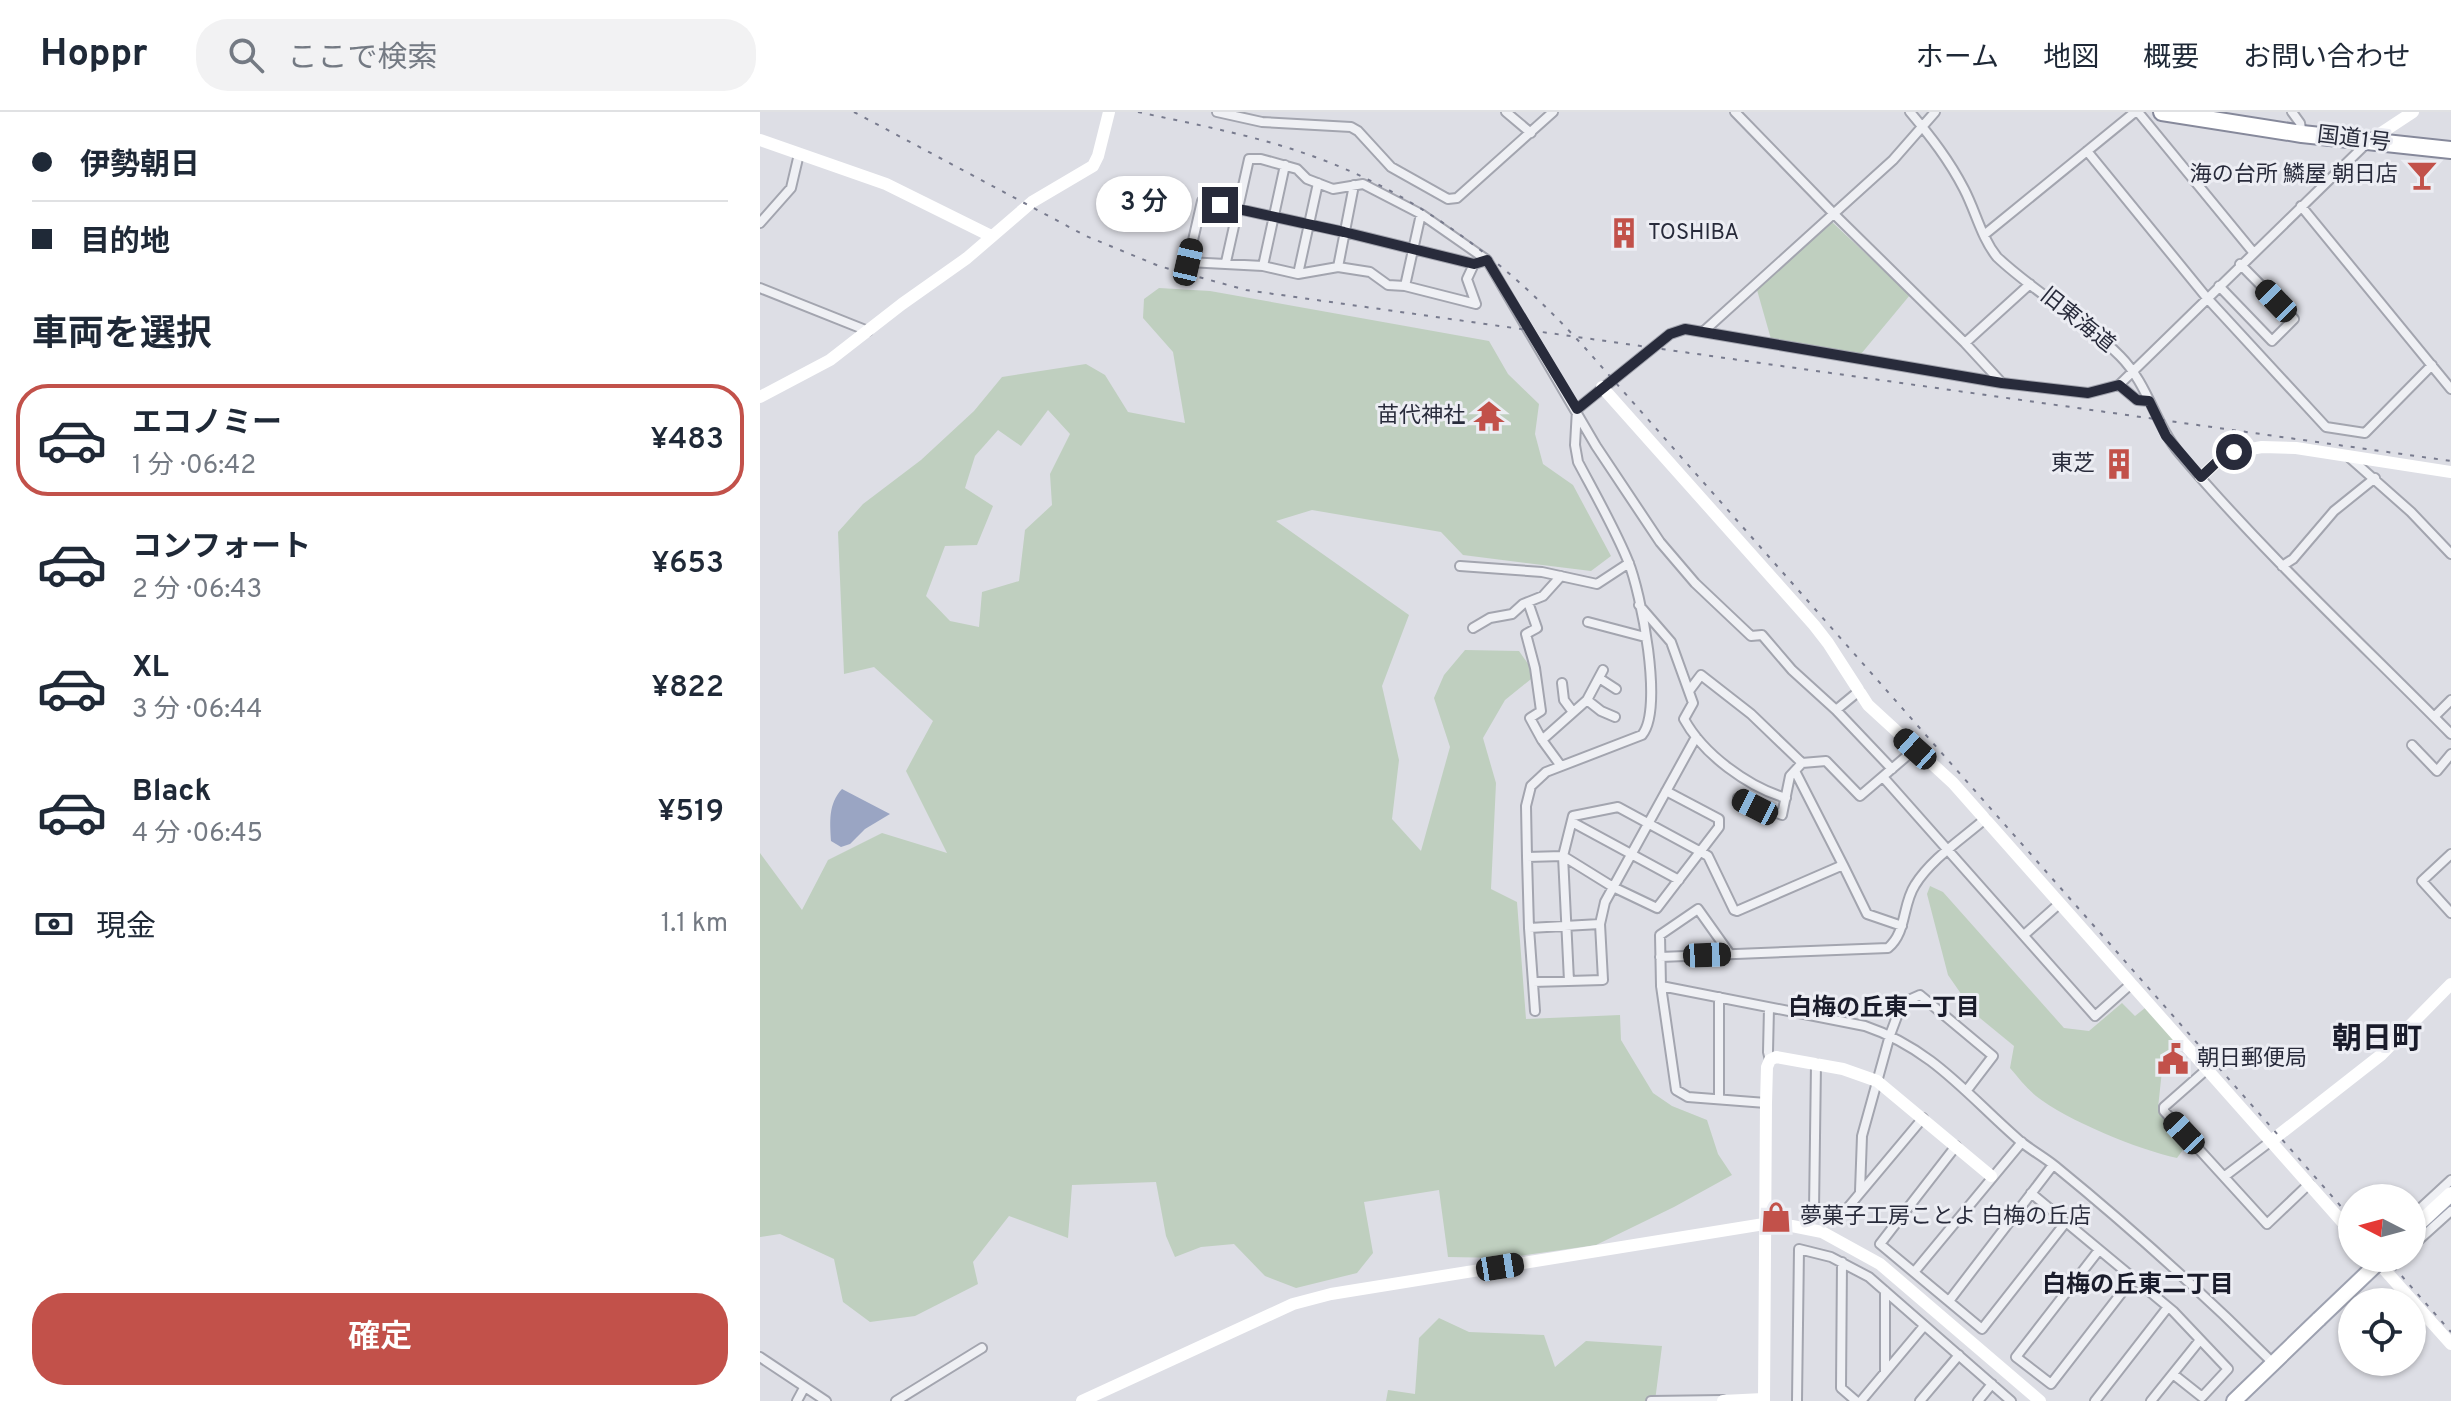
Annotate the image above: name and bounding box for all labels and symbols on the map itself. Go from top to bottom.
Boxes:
street label: 国道1号 [2316,122,2392,158]
bar icon: 海の台所 鱗屋 朝日店 [2405,158,2439,192]
place label: 海の台所 鱗屋 朝日店 [2190,162,2398,189]
callout: 3 分 [1096,177,1192,233]
route end [1202,187,1238,223]
building icon: TOSHIBA [1607,216,1641,250]
place label: TOSHIBA [1648,220,1739,247]
car [1171,236,1205,288]
car [2251,275,2301,327]
street label: 旧東海道 [2034,283,2120,359]
temple icon: 苗代神社 [1472,399,1506,433]
place label: 苗代神社 [1377,403,1465,430]
route start [2216,434,2252,470]
building icon: 東芝 [2102,447,2136,481]
place label: 東芝 [2051,451,2095,478]
car [1889,724,1941,774]
car [1728,785,1782,829]
car [1683,942,1731,968]
district label: 白梅の丘東一丁目 [1788,994,1980,1024]
district label: 朝日町 [2332,1022,2422,1059]
public building icon: 朝日郵便局 [2156,1042,2190,1076]
place label: 朝日郵便局 [2197,1046,2307,1073]
car [2159,1107,2209,1159]
north arrow [2338,1184,2426,1272]
shop icon: 夢菓子工房ことよ 白梅の丘店 [1759,1200,1793,1234]
place label: 夢菓子工房ことよ 白梅の丘店 [1800,1204,2091,1231]
car [1474,1251,1526,1283]
district label: 白梅の丘東二丁目 [2042,1271,2234,1301]

